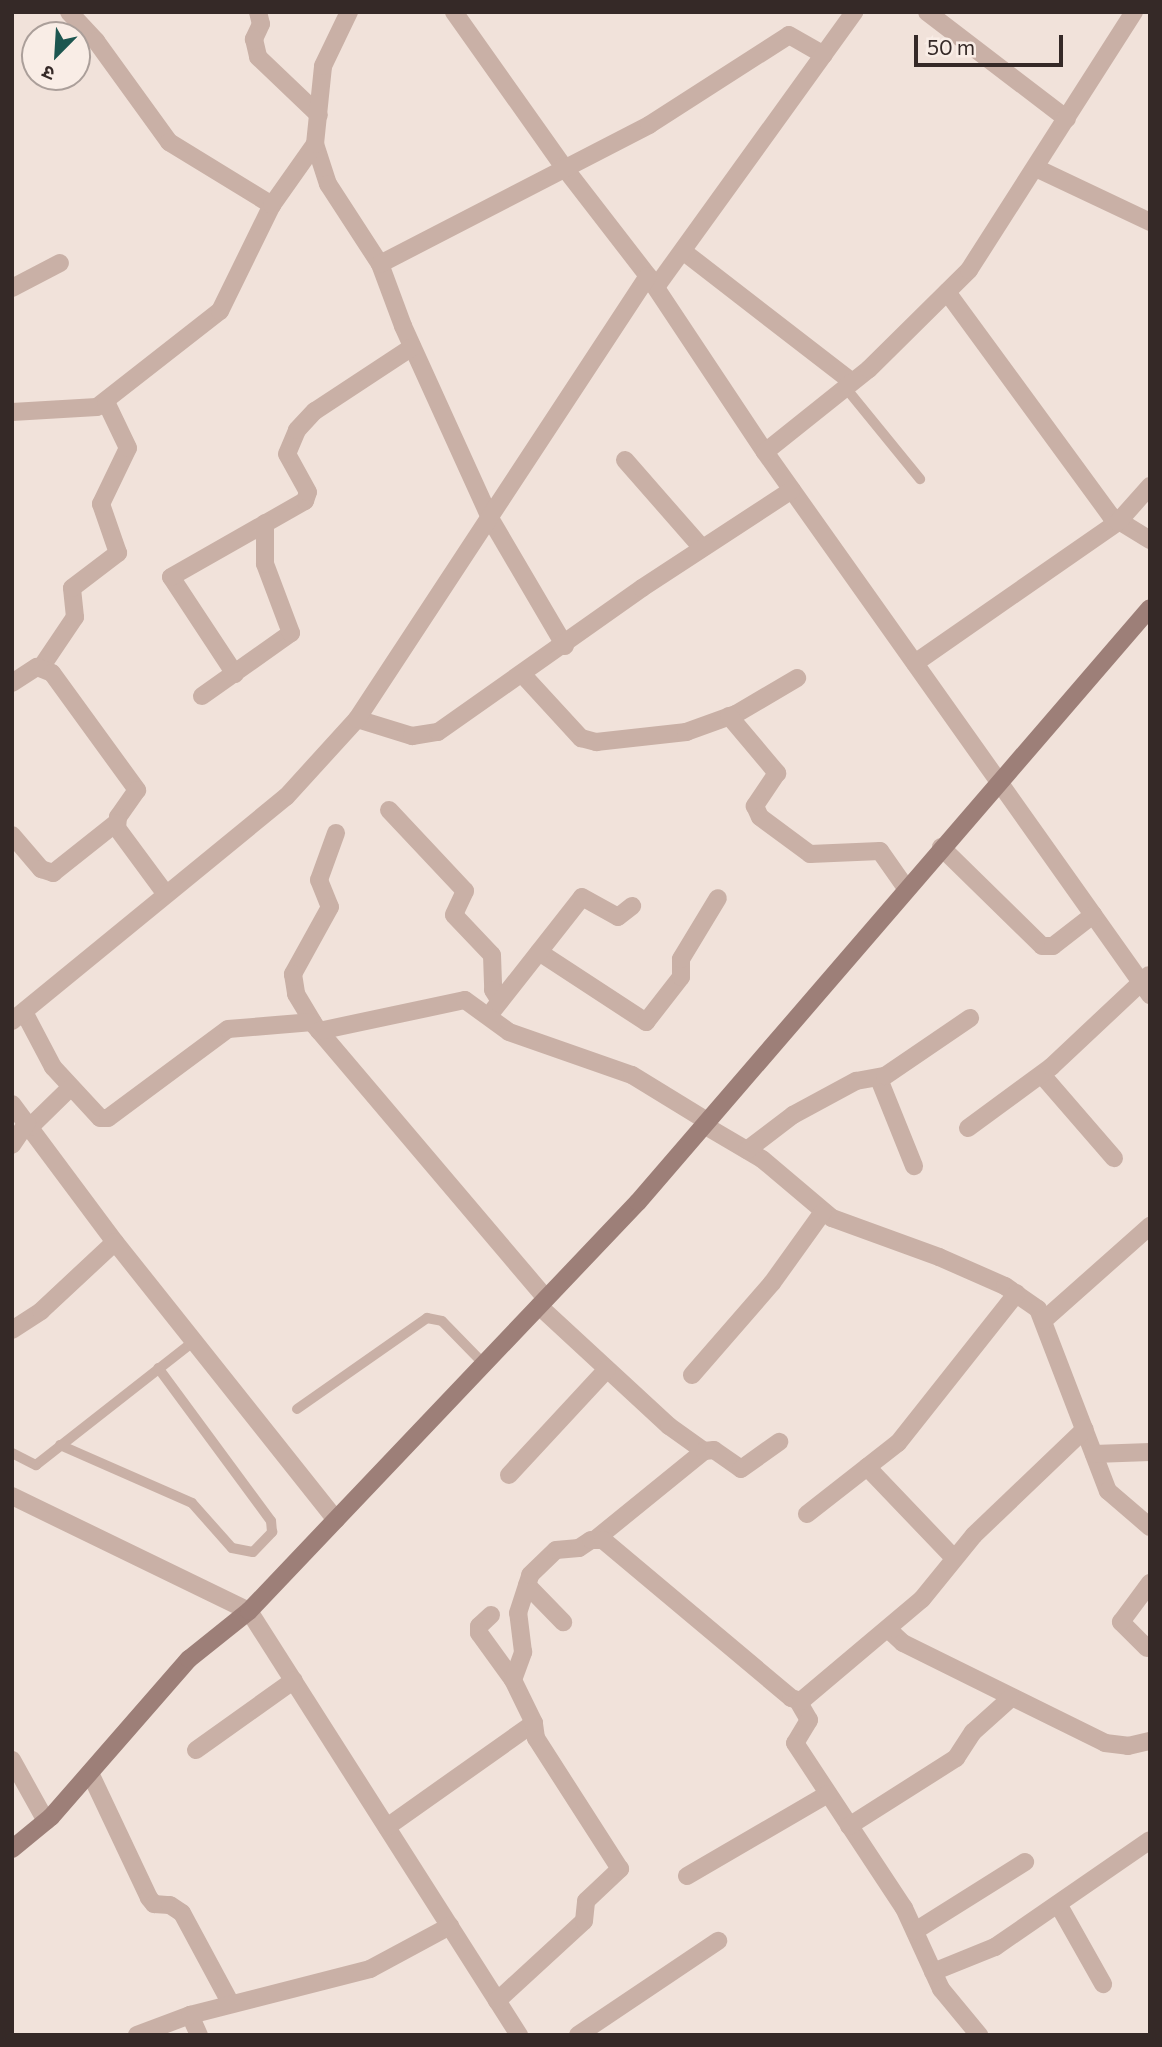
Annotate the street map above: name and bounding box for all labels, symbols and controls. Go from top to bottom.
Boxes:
north arrow [21,21,91,91]
scale bar [917,21,1066,65]
text: 50 m [927,34,975,59]
text: उ [38,61,58,87]

